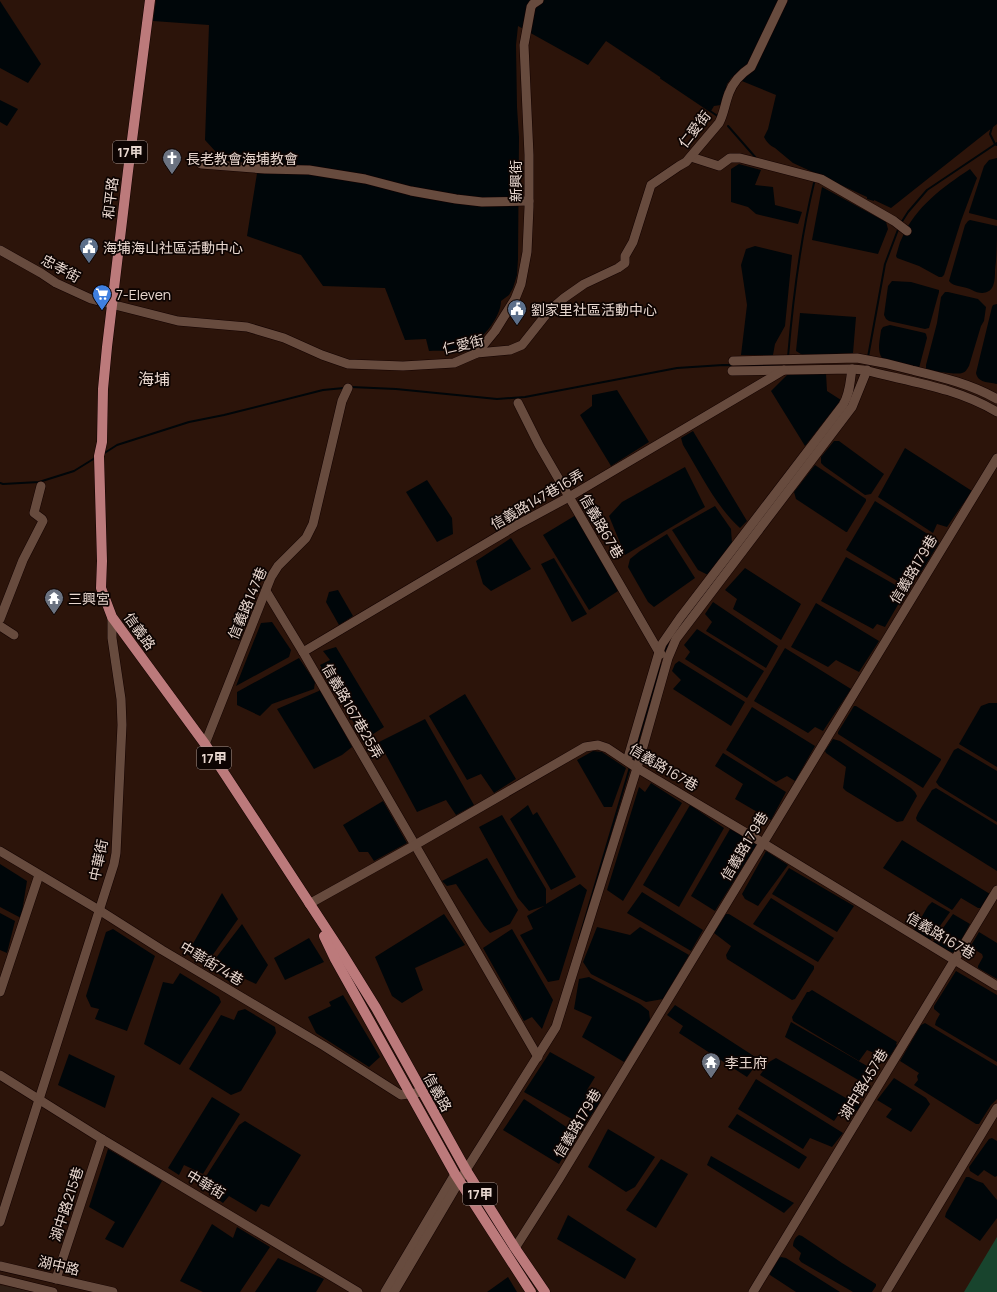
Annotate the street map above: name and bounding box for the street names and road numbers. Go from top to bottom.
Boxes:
street label: 仁愛街 [674,107,714,151]
road number: 17甲 [113,141,147,163]
street label: 新興街 [506,160,525,202]
street label: 和平路 [98,176,122,220]
street label: 忠孝街 [38,250,84,286]
street label: 仁愛街 [440,330,486,358]
street label: 信義路147巷16弄 [487,465,587,533]
street label: 信義路67巷 [576,490,628,562]
street label: 信義路179巷 [885,531,941,607]
street label: 信義路147巷 [223,564,271,642]
street label: 信義路 [120,608,160,654]
street label: 信義路167巷25弄 [318,660,388,762]
street label: 信義路167巷 [626,739,702,795]
road number: 17甲 [197,747,231,769]
street label: 信義路179巷 [716,808,772,884]
street label: 中華街 [84,837,112,883]
street label: 信義路167巷 [903,907,979,963]
street label: 中華街74巷 [177,937,247,989]
street label: 湖中路457巷 [834,1045,892,1123]
street label: 信義路 [420,1069,456,1115]
street label: 信義路179巷 [549,1085,605,1161]
street label: 湖中路215巷 [45,1164,87,1244]
street label: 中華街 [183,1165,229,1203]
road number: 17甲 [463,1183,497,1205]
street label: 湖中路 [36,1251,82,1279]

